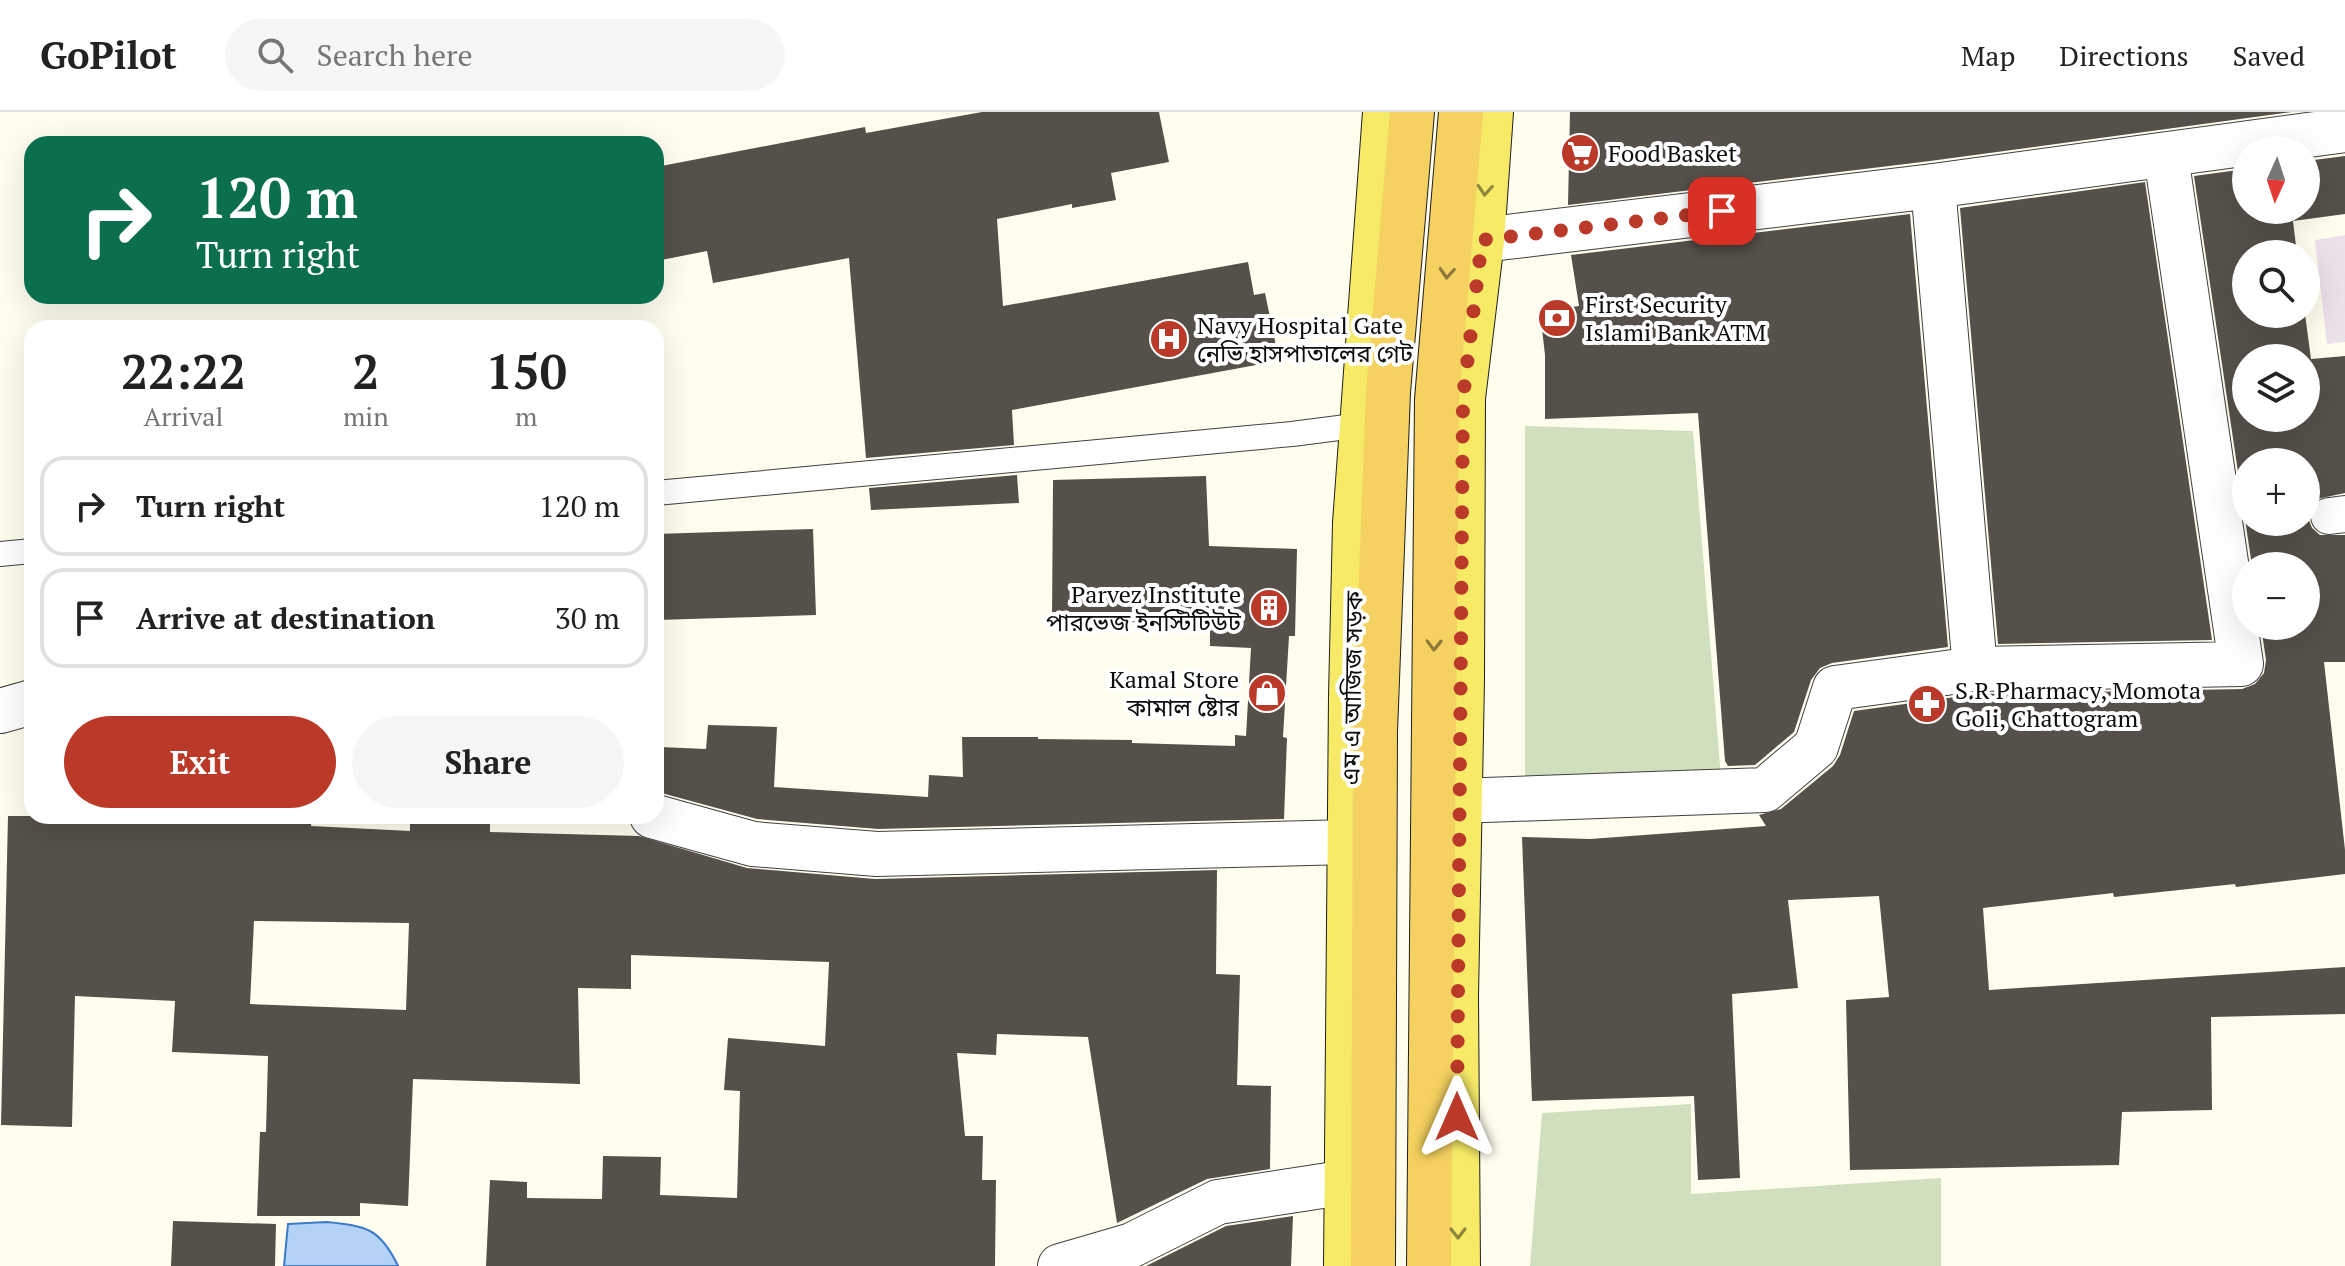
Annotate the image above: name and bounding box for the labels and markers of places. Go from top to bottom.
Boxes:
supermarket icon: Food Basket [1559,132,1601,174]
place label: Food Basket [1608,137,1737,169]
pin [1688,177,1756,245]
place label: First Security Islami Bank ATM [1585,288,1766,348]
bank icon: First Security Islami Bank ATM [1536,297,1578,339]
place label: Navy Hospital Gate নেভি হাসপাতালের গেট [1197,309,1414,369]
hospital icon: Navy Hospital Gate নেভি হাসপাতালের গেট [1148,318,1190,360]
place label: Parvez Institute পারভেজ ইনস্টিটিউট [1046,578,1242,638]
building icon: Parvez Institute পারভেজ ইনস্টিটিউট [1248,587,1290,629]
place label: Kamal Store কামাল ষ্টোর [1109,663,1240,723]
shop icon: Kamal Store কামাল ষ্টোর [1246,672,1288,714]
place label: S.R Pharmacy, Momota Goli, Chattogram [1955,674,2201,734]
pharmacy icon: S.R Pharmacy, Momota Goli, Chattogram [1906,683,1948,725]

